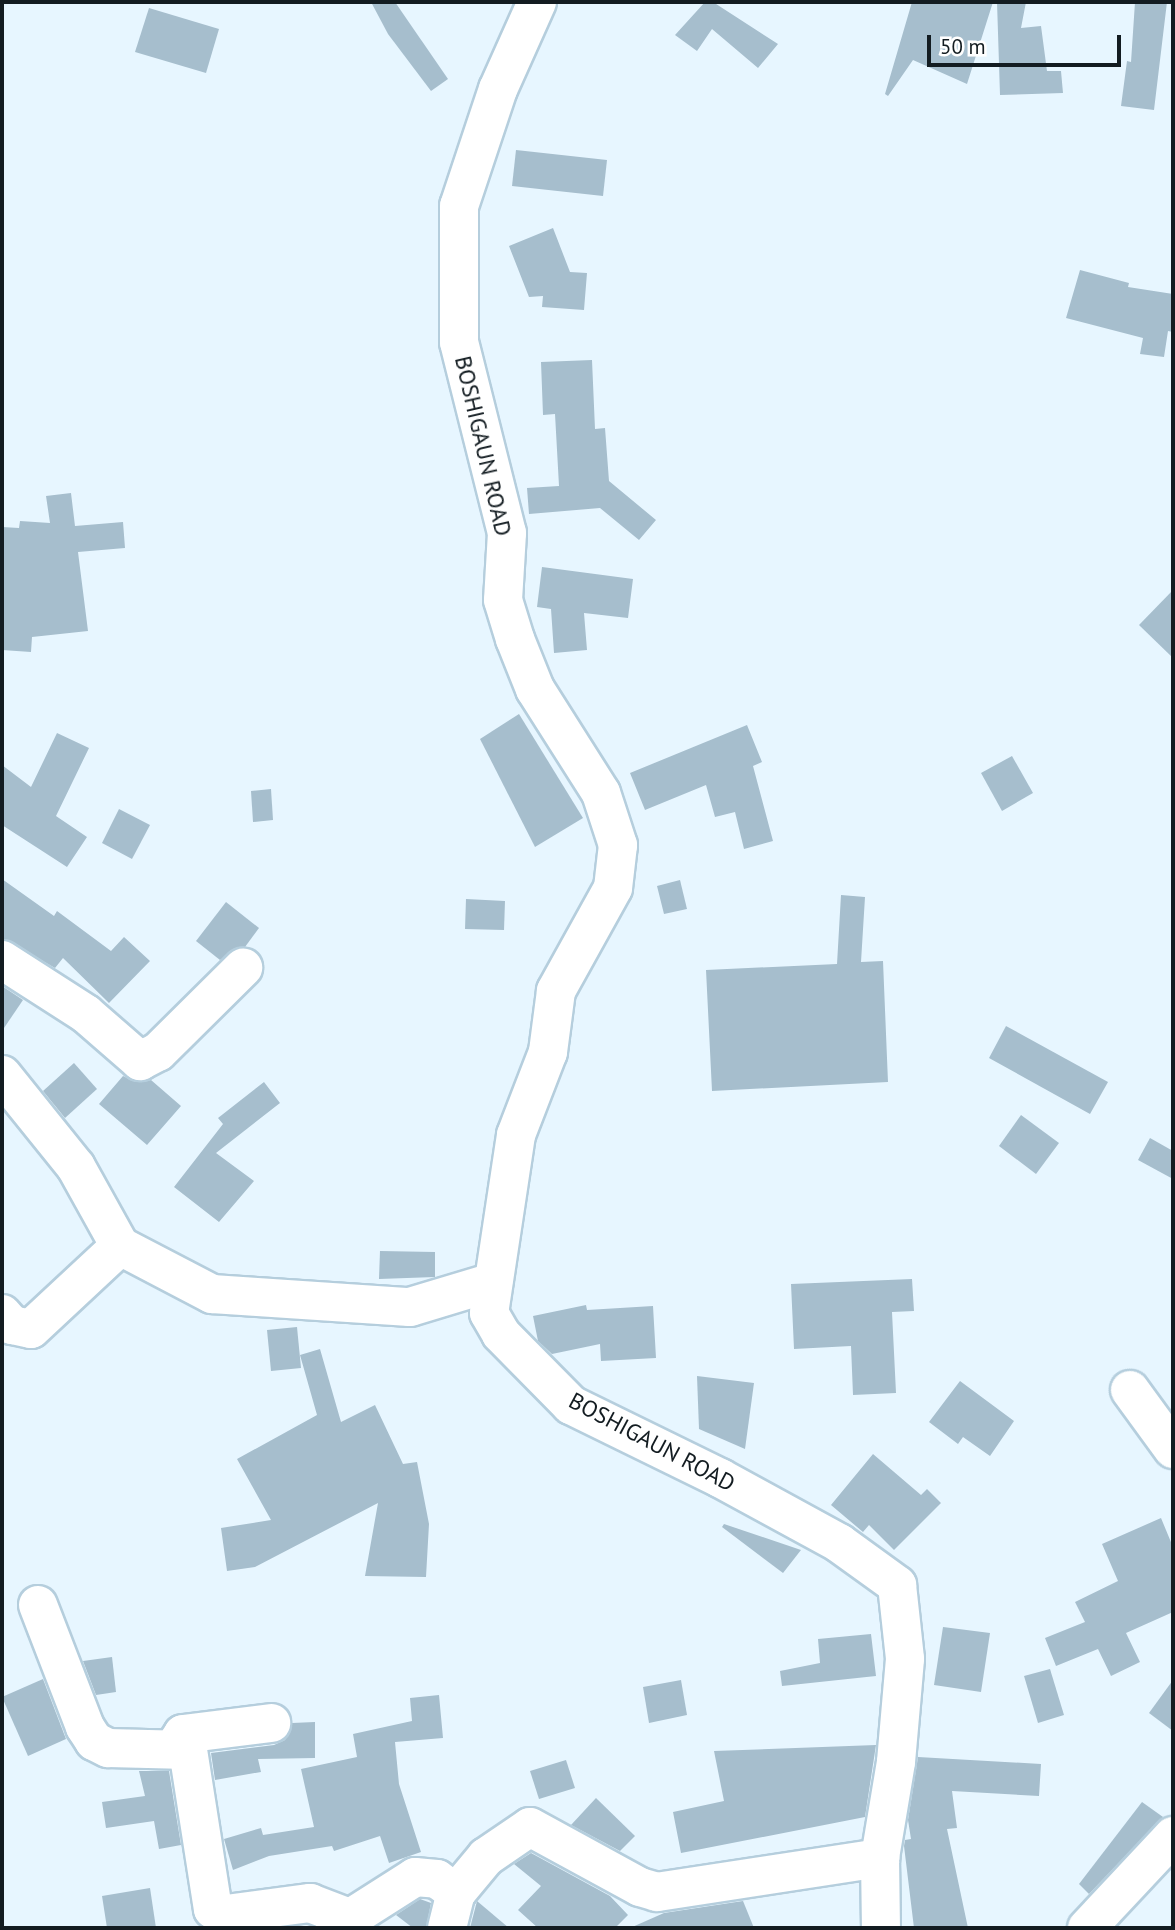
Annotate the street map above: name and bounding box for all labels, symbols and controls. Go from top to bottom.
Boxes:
scale bar [930,21,1124,65]
text: 50 m [940,33,986,60]
street label: BOSHIGAUN ROAD [449,353,517,539]
street label: BOSHIGAUN ROAD [564,1387,740,1497]

